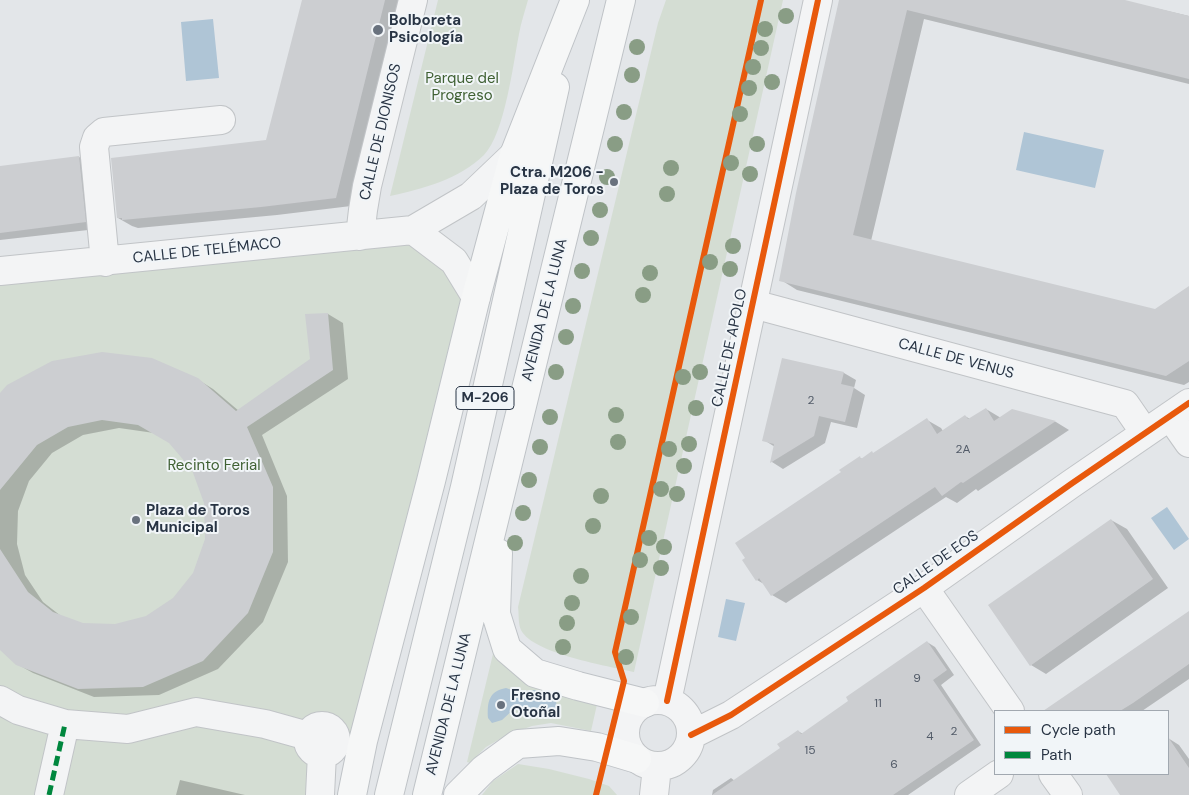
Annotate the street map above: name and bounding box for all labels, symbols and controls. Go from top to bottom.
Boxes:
place label: Bolboreta Psicología [389,12,463,47]
marker: Bolboreta Psicología [371,23,385,37]
street label: CALLE DE DIONISOS [357,62,405,202]
park label: Parque del Progreso [425,70,499,105]
place label: Ctra. M206 - Plaza de Toros [500,164,604,199]
marker: Ctra. M206 - Plaza de Toros [608,176,620,188]
street label: CALLE DE TELÉMACO [132,234,282,268]
street label: AVENIDA DE LA LUNA [519,237,571,383]
street label: CALLE DE APOLO [709,287,751,409]
street label: CALLE DE VENUS [896,335,1016,383]
road number: M-206 [456,386,514,409]
house number: 2 [808,394,814,408]
house number: 2A [956,443,970,457]
park label: Recinto Ferial [167,457,261,475]
place label: Plaza de Toros Municipal [146,502,250,537]
marker: Plaza de Toros Municipal [130,514,142,526]
street label: CALLE DE EOS [890,527,982,599]
street label: AVENIDA DE LA LUNA [423,631,475,777]
house number: 9 [913,672,921,686]
place label: Fresno Otoñal [511,687,561,722]
house number: 11 [874,697,882,711]
marker: Fresno Otoñal [495,699,507,711]
legend [994,710,1169,775]
text: Cycle path [1041,720,1116,740]
house number: 2 [951,725,957,739]
house number: 4 [926,730,934,744]
house number: 15 [804,744,816,758]
text: Path [1041,745,1072,765]
house number: 6 [890,758,898,772]

